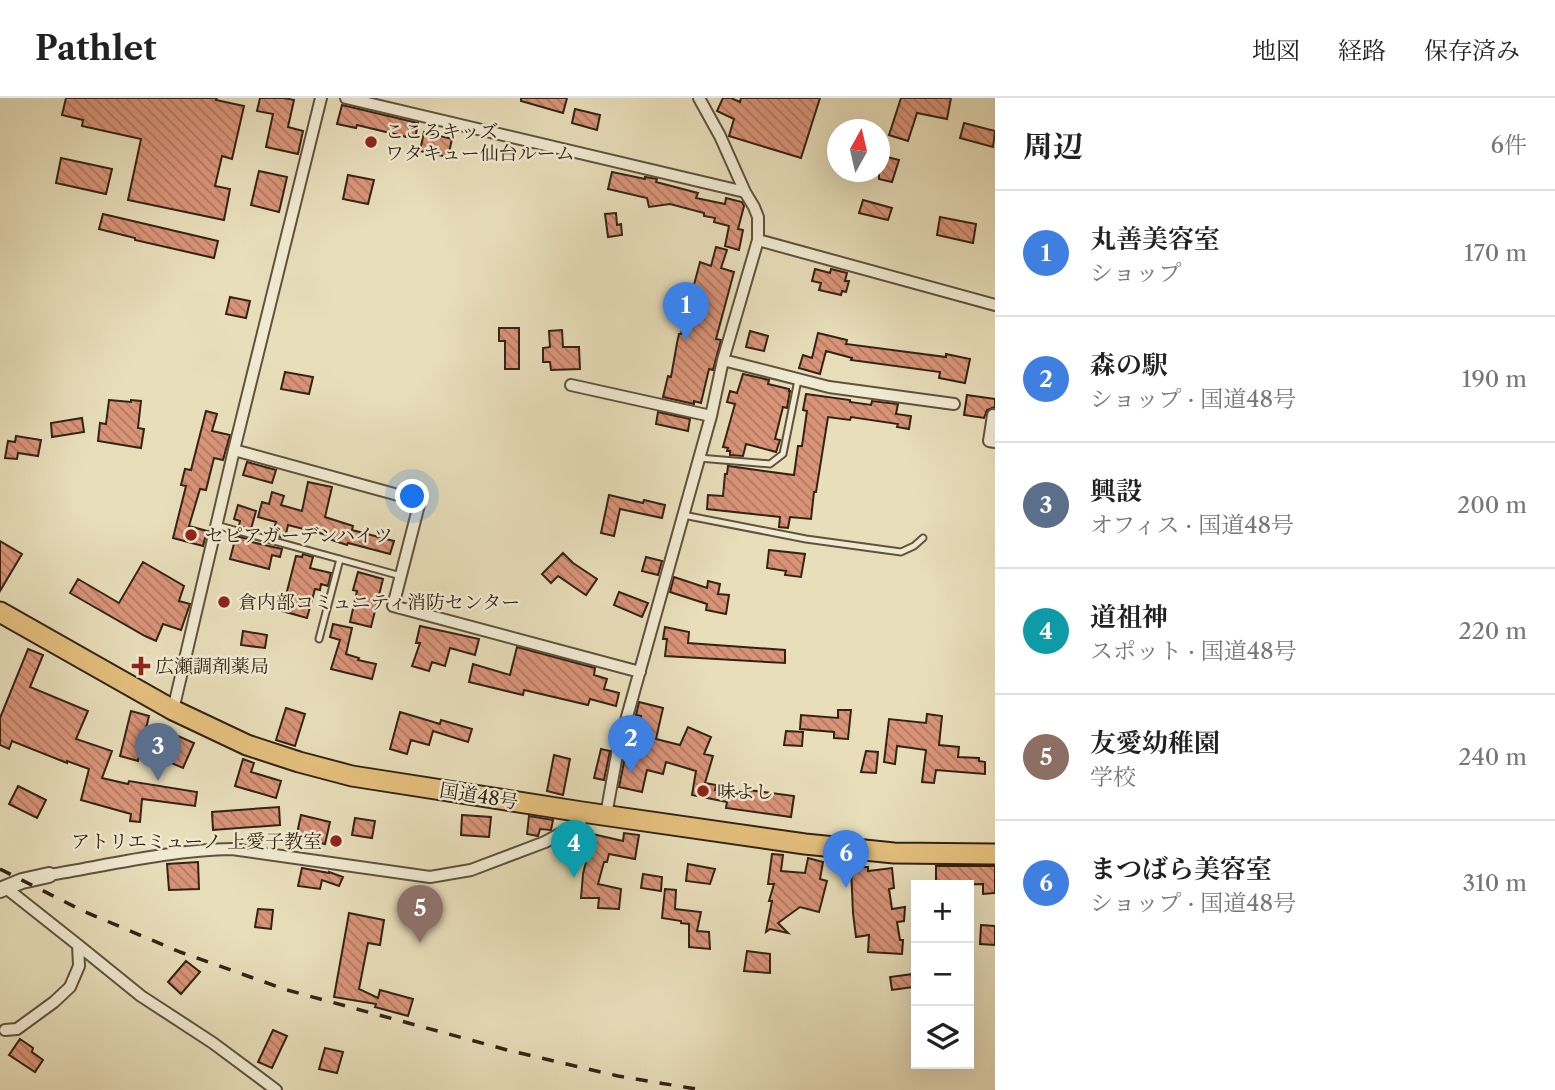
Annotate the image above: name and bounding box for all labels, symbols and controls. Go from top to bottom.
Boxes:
text: Pathlet [35,28,157,69]
text: 地図 [1252,36,1300,65]
text: 経路 [1338,36,1386,65]
text: 保存済み [1424,36,1520,65]
north arrow [827,119,890,182]
place label: こころキッズ ワタキュー仙台ルーム [385,120,575,165]
text: 周辺 [1023,128,1083,165]
text: 6件 [1491,131,1527,159]
marker: こころキッズ ワタキュー仙台ルーム [363,134,379,150]
text: 丸善美容室 [1090,223,1220,255]
text: 1 [1041,239,1051,267]
text: 170 m [1464,239,1527,267]
text: ショップ [1090,259,1182,287]
pin: 1 [663,282,709,340]
text: 森の駅 [1090,349,1168,381]
text: 2 [1039,365,1053,393]
text: 190 m [1462,365,1527,393]
text: ショップ · 国道48号 [1090,385,1296,413]
text: 興設 [1090,475,1142,507]
your location [395,479,429,513]
text: 3 [1040,491,1053,519]
text: 200 m [1457,491,1527,519]
text: オフィス · 国道48号 [1090,511,1294,539]
place label: セピアガーデンハイツ [205,524,393,547]
marker: セピアガーデンハイツ [183,527,199,543]
place label: 倉内部コミュニティ消防センター [238,591,520,614]
marker: 倉内部コミュニティ消防センター [216,594,232,610]
text: 道祖神 [1090,601,1168,633]
text: 4 [1039,617,1053,645]
text: 220 m [1458,617,1527,645]
text: スポット · 国道48号 [1090,637,1297,665]
place label: 広瀬調剤薬局 [155,655,269,678]
marker: 広瀬調剤薬局 [133,658,149,674]
pin: 2 [608,715,654,773]
pin: 3 [135,723,181,781]
text: 友愛幼稚園 [1090,727,1220,759]
text: 5 [1040,743,1052,771]
text: 240 m [1458,743,1527,771]
text: 学校 [1090,763,1136,791]
street label: 国道48号 [438,778,520,814]
place label: 味よし [717,780,774,803]
marker: 味よし [695,783,711,799]
pin: 4 [551,820,597,878]
place label: アトリエミューノ 上愛子教室 [71,830,322,853]
pin: 6 [823,830,869,888]
marker: アトリエミューノ 上愛子教室 [328,833,344,849]
text: まつばら美容室 [1090,853,1272,885]
text: 6 [1039,869,1053,897]
text: 310 m [1463,869,1527,897]
map controls [911,880,974,1069]
button: + [911,880,974,943]
pin: 5 [397,885,443,943]
text: ショップ · 国道48号 [1090,889,1296,917]
button: − [911,943,974,1006]
button: layers [911,1006,974,1069]

